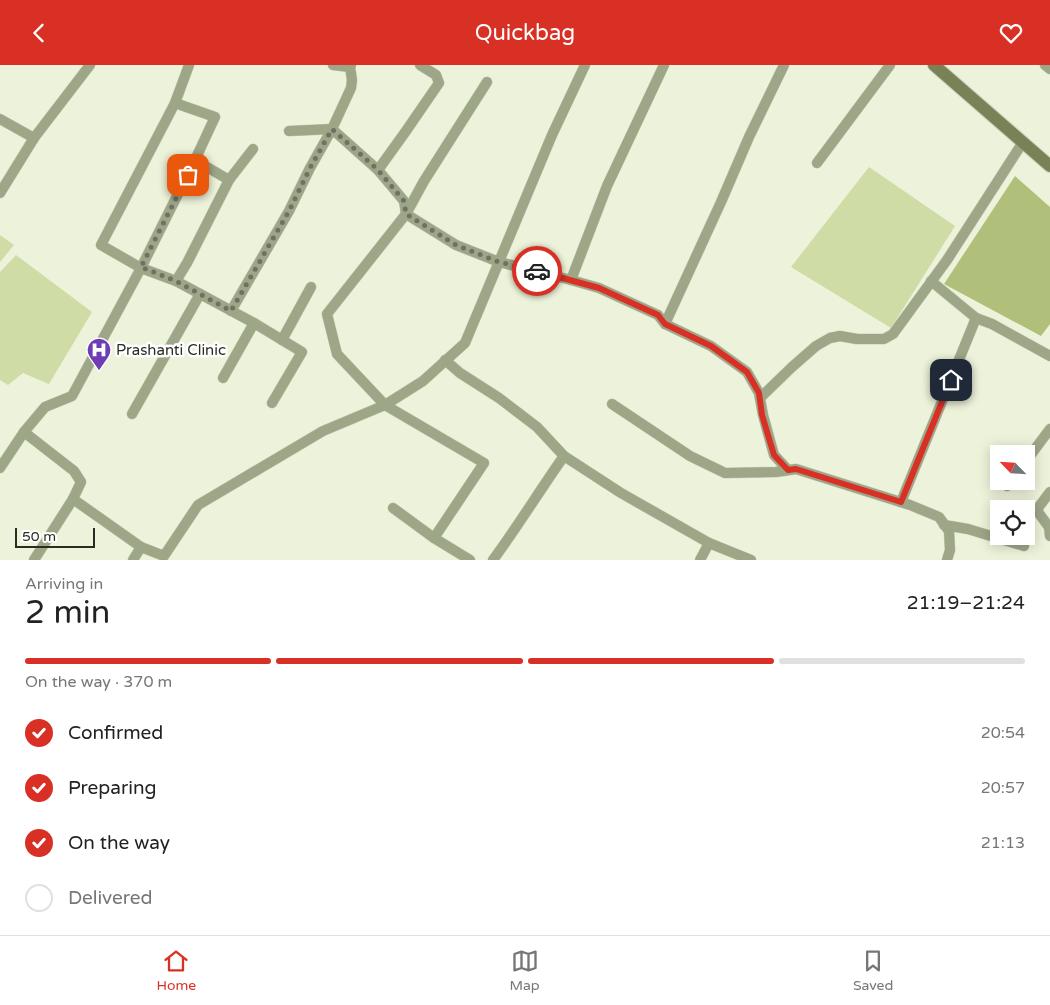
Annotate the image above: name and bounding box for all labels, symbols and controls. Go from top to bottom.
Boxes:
icon: back [25,19,53,47]
icon: heart [997,19,1025,47]
text: Quickbag [475,20,575,46]
pin [167,154,209,196]
icon: bag [174,161,202,189]
courier [512,246,562,296]
icon: car [523,257,551,285]
hospital icon: Prashanti Clinic [86,337,112,371]
place label: Prashanti Clinic [116,341,226,359]
pin [930,359,972,401]
icon: home [937,366,965,394]
north arrow [990,445,1035,490]
map controls [990,445,1035,545]
button: locate [990,500,1035,545]
scale bar [15,525,95,548]
text: 50 m [22,528,56,545]
text: Arriving in [25,574,103,594]
text: 21:19–21:24 [907,592,1025,614]
text: 2 min [25,594,110,632]
text: On the way · 370 m [25,672,172,692]
icon: check [25,719,53,747]
text: Confirmed [68,722,163,744]
text: 20:54 [981,723,1025,743]
icon: check [25,774,53,802]
text: Preparing [68,777,157,799]
text: 20:57 [981,778,1025,798]
icon: check [25,829,53,857]
text: On the way [68,832,170,854]
text: 21:13 [981,833,1025,853]
text: Delivered [68,887,153,909]
tab: Home [157,947,196,994]
tab: Map [509,947,540,994]
tab: Saved [853,947,893,994]

